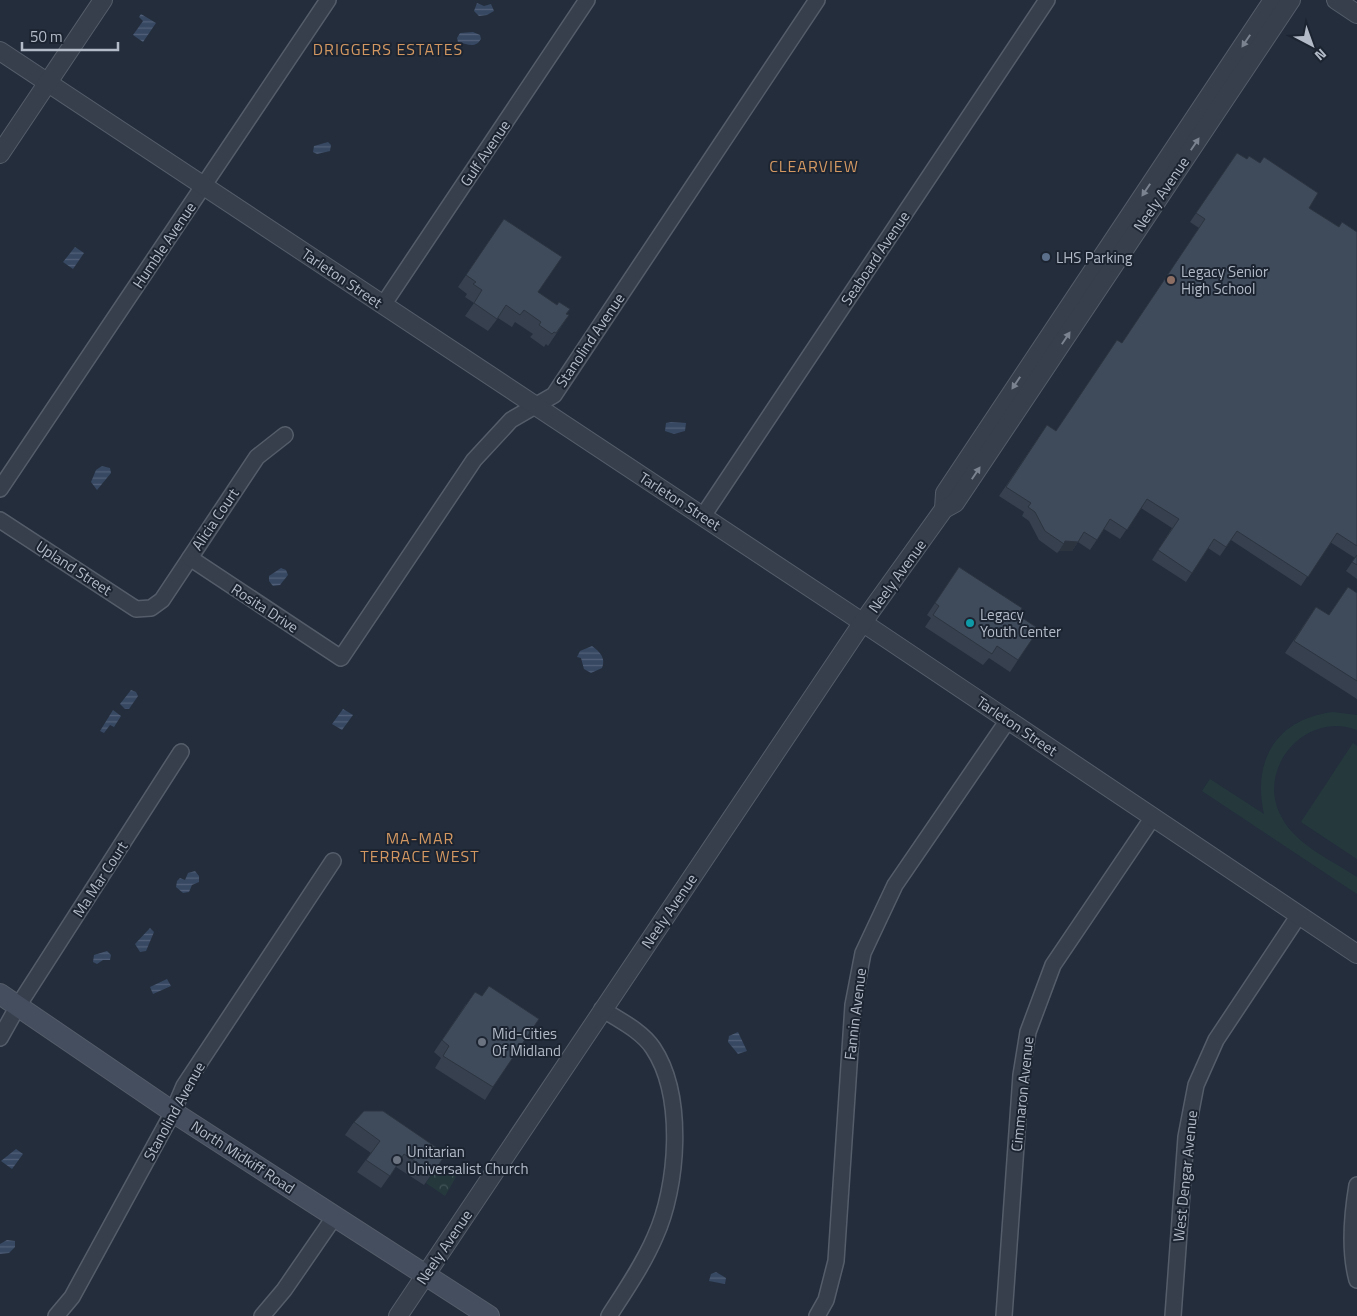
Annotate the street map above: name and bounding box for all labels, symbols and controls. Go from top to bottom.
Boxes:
scale bar [22,20,119,52]
north arrow [1287,20,1337,70]
text: 50 m [30,25,63,48]
one-way arrow [1241,34,1251,47]
district label: DRIGGERS ESTATES [313,37,463,61]
text: N [1310,44,1331,66]
street label: Gulf Avenue [454,115,516,191]
one-way arrow [1190,138,1200,151]
street label: Neely Avenue [1127,152,1195,236]
district label: CLEARVIEW [769,154,859,178]
one-way arrow [1141,184,1151,197]
street label: Humble Avenue [127,197,201,293]
street label: Seaboard Avenue [835,206,915,310]
street label: Tarleton Street [297,242,388,314]
place label: LHS Parking [1056,246,1133,269]
marker: LHS Parking [1040,251,1052,263]
place label: Legacy Senior High School [1181,260,1268,300]
marker: Legacy Senior High School [1165,274,1177,286]
street label: Stanolind Avenue [550,288,630,392]
one-way arrow [1061,331,1071,344]
one-way arrow [1012,377,1021,390]
street label: Tarleton Street [635,466,726,536]
one-way arrow [971,466,980,479]
street label: Alicia Court [186,483,245,555]
street label: Neely Avenue [862,534,932,618]
street label: Upland Street [31,535,117,602]
street label: Rosita Drive [227,578,303,638]
place label: Legacy Youth Center [980,603,1061,643]
marker: Legacy Youth Center [964,617,976,629]
street label: Tarleton Street [972,690,1063,762]
district label: MA-MAR TERRACE WEST [360,826,480,868]
street label: Ma Mar Court [67,836,134,921]
street label: Neely Avenue [635,869,703,953]
street label: Fannin Avenue [838,967,872,1061]
place label: Mid-Cities Of Midland [492,1022,561,1062]
street label: Cimmaron Avenue [1005,1035,1039,1153]
marker: Mid-Cities Of Midland [476,1036,488,1048]
street label: Stanolind Avenue [137,1057,211,1165]
street label: West Dengar Avenue [1167,1109,1203,1243]
street label: North Midkiff Road [187,1115,299,1199]
place label: Unitarian Universalist Church [407,1140,528,1180]
marker: Unitarian Universalist Church [391,1154,403,1166]
street label: Neely Avenue [410,1205,478,1289]

